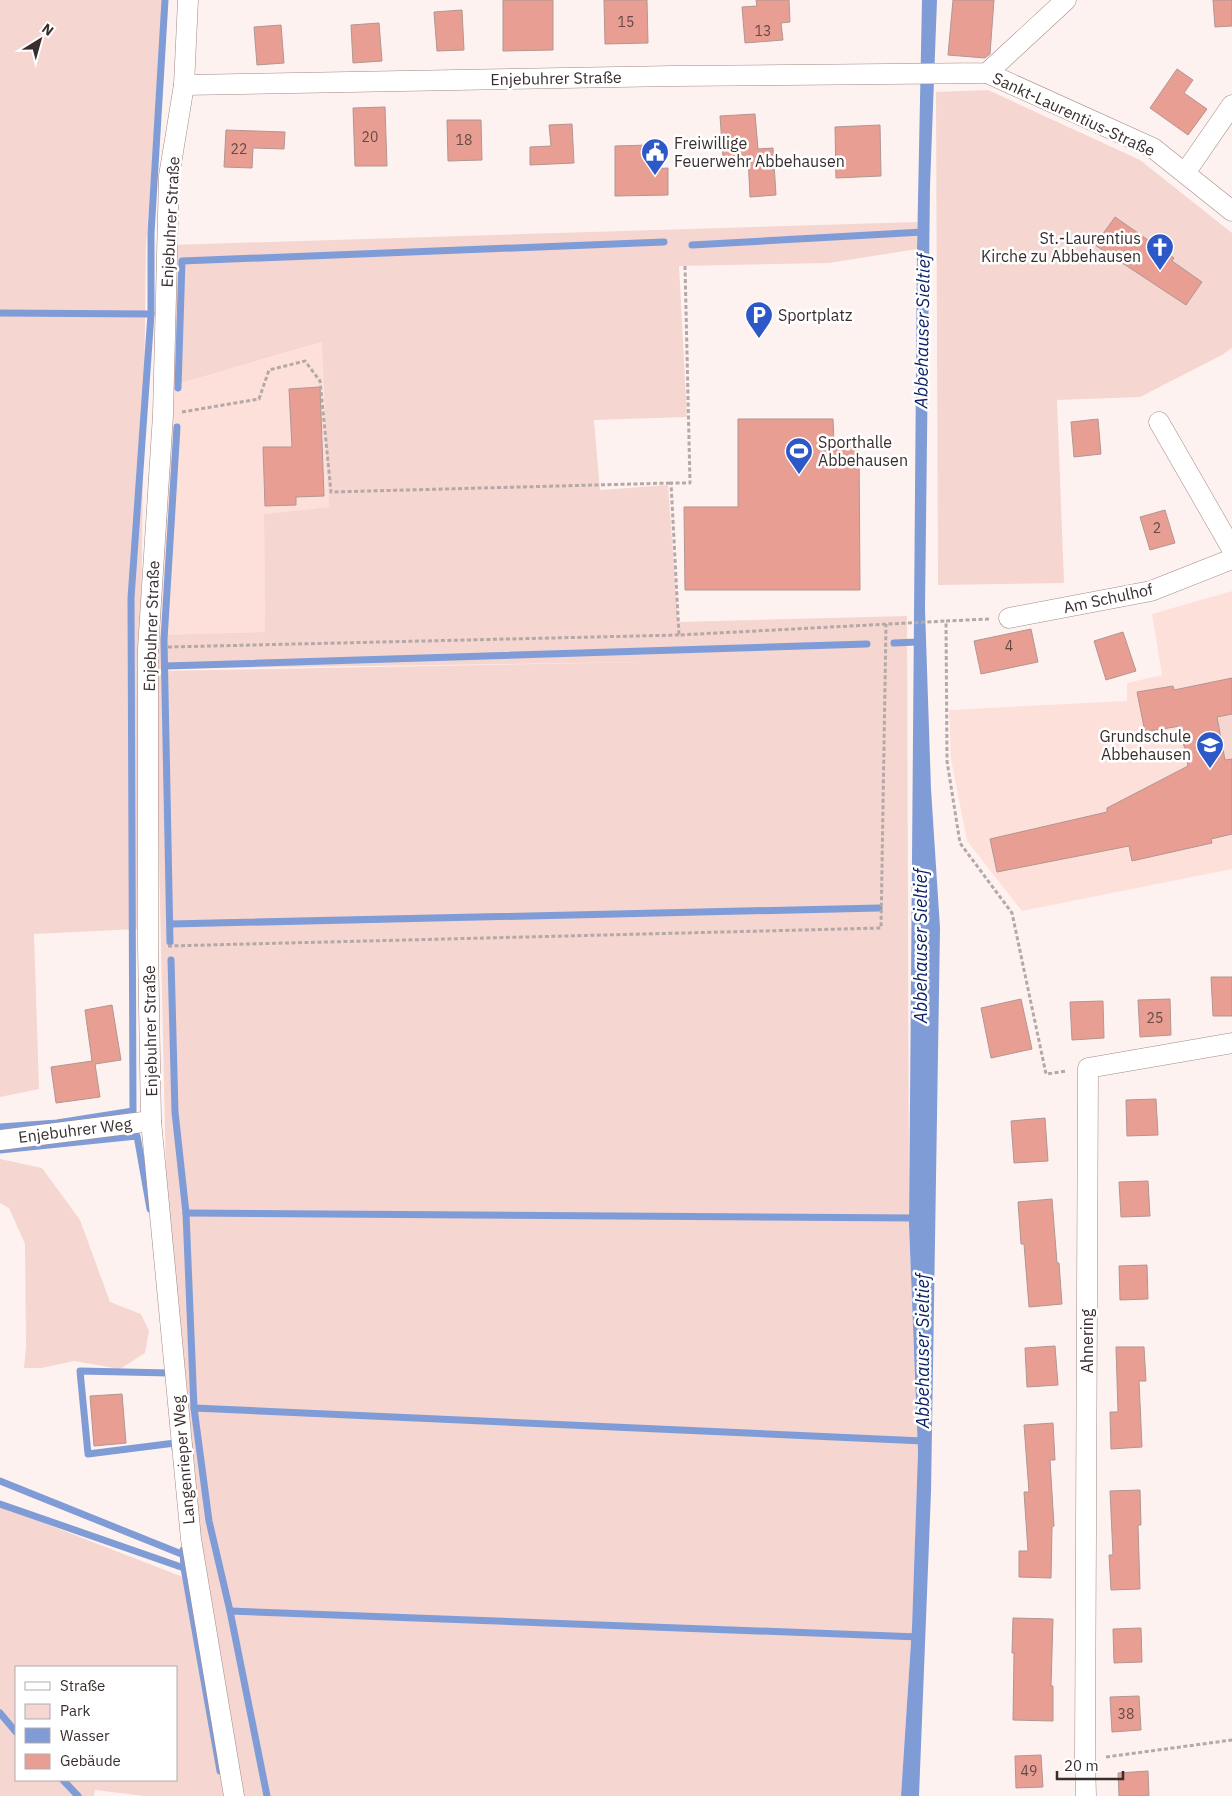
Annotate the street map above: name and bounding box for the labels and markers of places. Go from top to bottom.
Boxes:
place label: Freiwillige Feuerwehr Abbehausen [674,133,845,171]
public building icon: Freiwillige Feuerwehr Abbehausen [640,137,670,176]
place label: St.-Laurentius Kirche zu Abbehausen [981,228,1141,266]
church icon: St.-Laurentius Kirche zu Abbehausen [1145,232,1175,271]
parking icon: Sportplatz [744,300,774,339]
place label: Sportplatz [778,305,852,325]
place label: Sporthalle Abbehausen [818,432,908,470]
sports icon: Sporthalle Abbehausen [784,436,814,475]
place label: Grundschule Abbehausen [1099,726,1191,764]
school or university icon: Grundschule Abbehausen [1195,730,1225,769]

